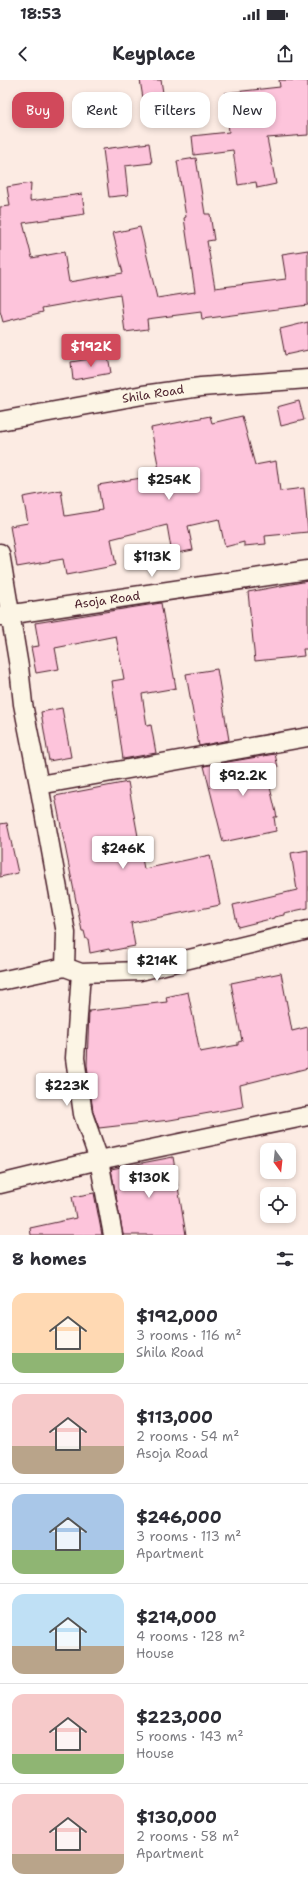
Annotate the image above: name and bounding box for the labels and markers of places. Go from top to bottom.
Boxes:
pin: $192K [63,334,119,368]
pin: $254K [141,467,197,501]
pin: $113K [124,544,180,578]
pin: $92.2K [210,763,276,797]
pin: $246K [95,836,151,870]
pin: $214K [129,948,185,982]
pin: $223K [39,1073,95,1107]
pin: $130K [121,1165,177,1199]

